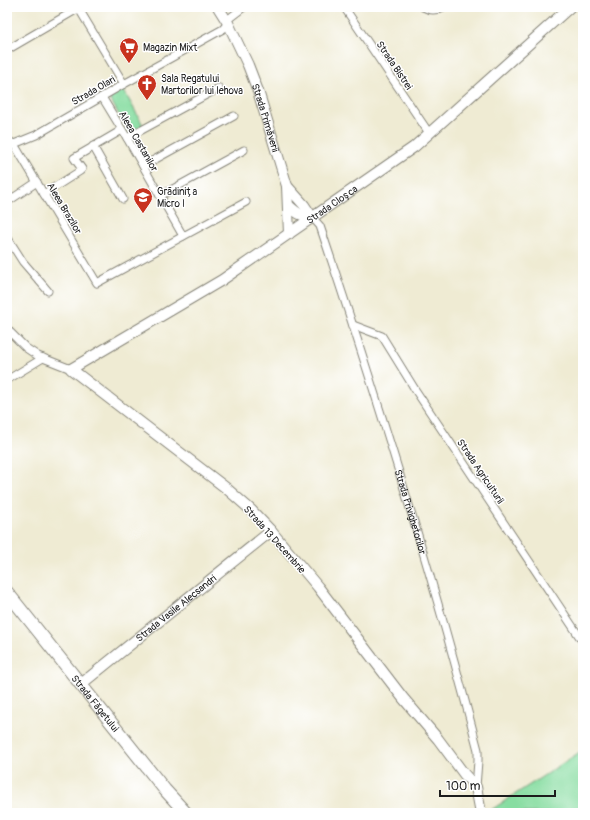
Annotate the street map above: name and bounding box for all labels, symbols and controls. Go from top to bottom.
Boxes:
supermarket icon: Magazin Mixt [118,36,140,64]
street label: Strada Bistrei [374,39,415,92]
place label: Magazin Mixt [143,42,198,54]
street label: Strada Olari [69,73,118,108]
church icon: Sala Regatului Martorilor lui Iehova [136,73,158,101]
place label: Sala Regatului Martorilor lui Iehova [161,73,243,97]
street label: Strada Primăverii [249,82,281,154]
street label: Aleea Castanilor [116,109,161,174]
street label: Aleea Brazilor [44,181,84,237]
street label: Strada Cloșca [304,183,360,227]
school or university icon: Grădinița Micro I [132,186,154,214]
place label: Grădinița Micro I [157,186,197,210]
street label: Strada Agriculturii [454,437,506,506]
street label: Strada Privighetorilor [392,468,429,556]
street label: Strada 13 Decembrie [241,503,308,576]
street label: Strada Vasile Alecsandri [134,572,219,645]
street label: Strada Făgetului [68,673,121,735]
scale bar [440,772,555,798]
text: 100 m [446,779,481,794]

